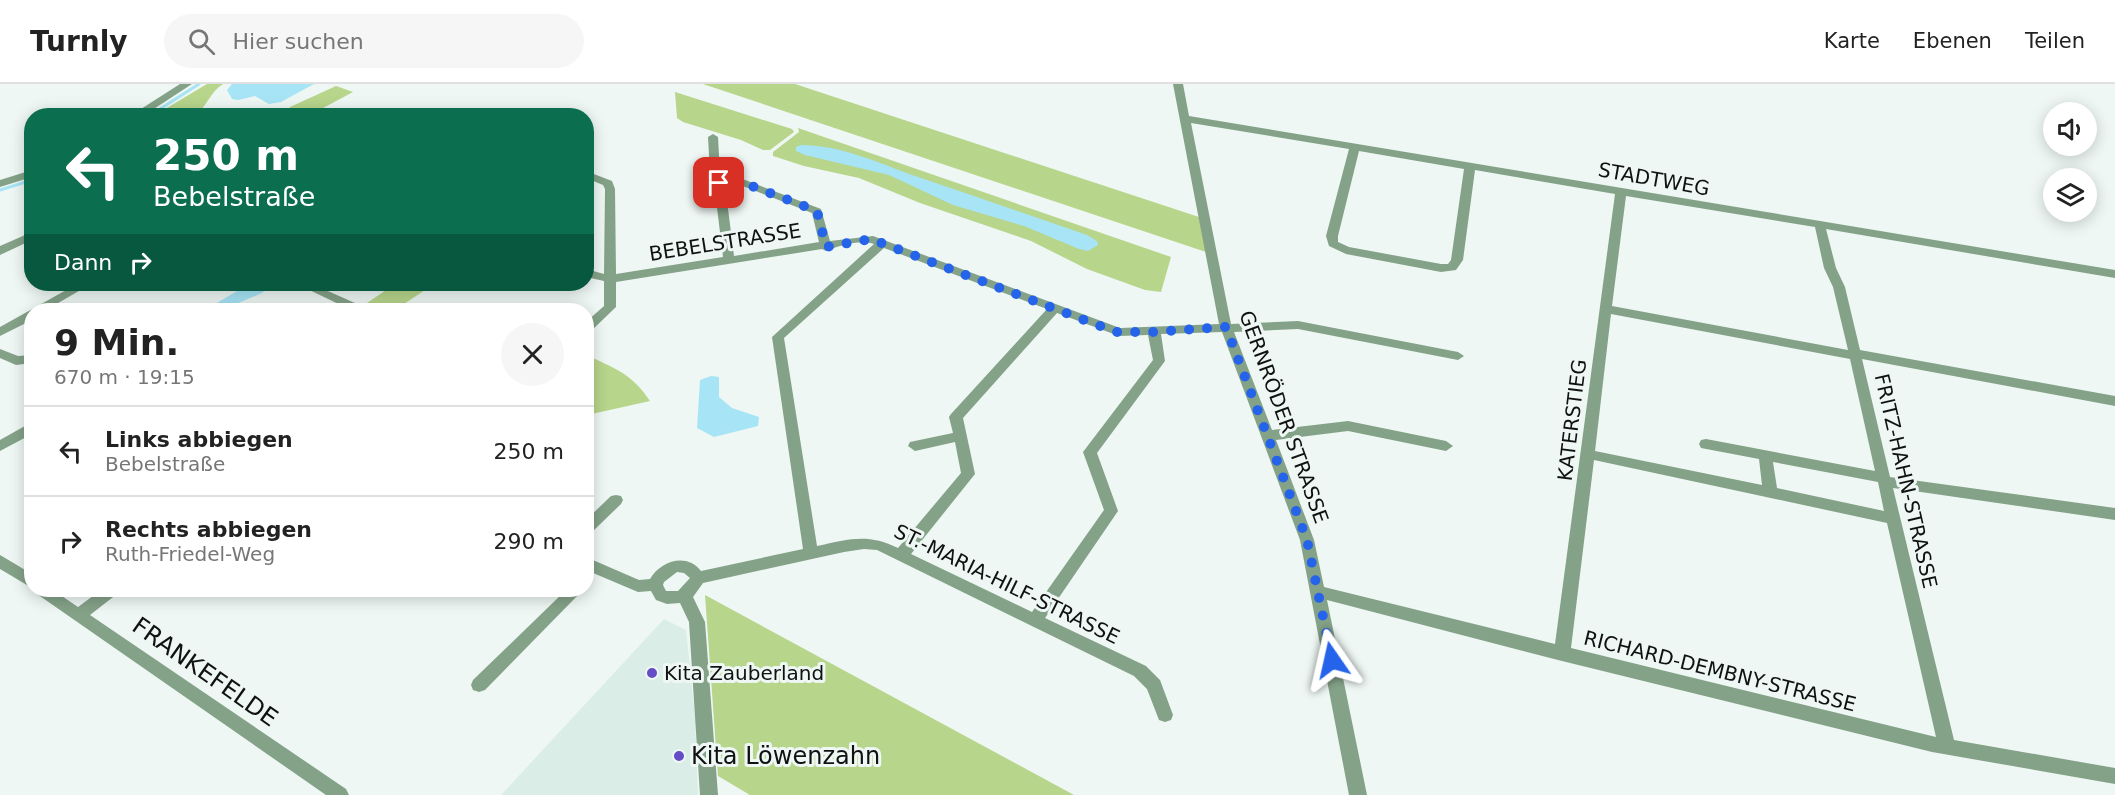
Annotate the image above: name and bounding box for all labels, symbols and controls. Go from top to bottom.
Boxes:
search box [164,14,584,68]
text: Turnly [30,25,128,58]
icon: search [185,25,218,58]
text: Hier suchen [233,29,364,54]
text: Karte [1824,29,1880,53]
text: Ebenen [1913,29,1992,53]
text: Teilen [2025,29,2085,53]
map controls [2043,102,2097,222]
button: sound [2043,102,2097,156]
text: 250 m [153,131,299,180]
icon: left [54,132,132,210]
pin [693,157,744,208]
street label: STADTWEG [1596,157,1712,201]
icon: arrive [702,166,735,199]
button: layers [2043,168,2097,222]
text: Bebelstraße [153,181,315,212]
street label: BEBELSTRASSE [647,218,803,266]
icon: right [124,246,157,279]
text: Dann [54,250,112,275]
street label: GERNRÖDER STRASSE [1234,307,1334,527]
text: 9 Min. [54,322,179,363]
button: close [501,323,564,386]
street label: KATERSTIEG [1553,358,1591,482]
text: 670 m · 19:15 [54,365,195,389]
street label: FRITZ-HAHN-STRASSE [1870,371,1942,591]
text: Links abbiegen [105,427,293,452]
icon: left [54,435,87,468]
text: 250 m [494,439,564,464]
text: Bebelstraße [105,452,225,476]
text: Rechts abbiegen [105,517,312,542]
street label: ST.-MARIA-HILF-STRASSE [890,519,1124,649]
icon: right [54,525,87,558]
text: 290 m [494,529,564,554]
text: Ruth-Friedel-Weg [105,542,275,566]
street label: FRANKEFELDE [127,612,283,732]
street label: RICHARD-DEMBNY-STRASSE [1581,626,1859,716]
position arrow [1300,628,1364,692]
place label: Kita Zauberland [664,661,824,685]
marker: Kita Zauberland [645,666,659,680]
place label: Kita Löwenzahn [691,742,880,770]
marker: Kita Löwenzahn [672,749,686,763]

